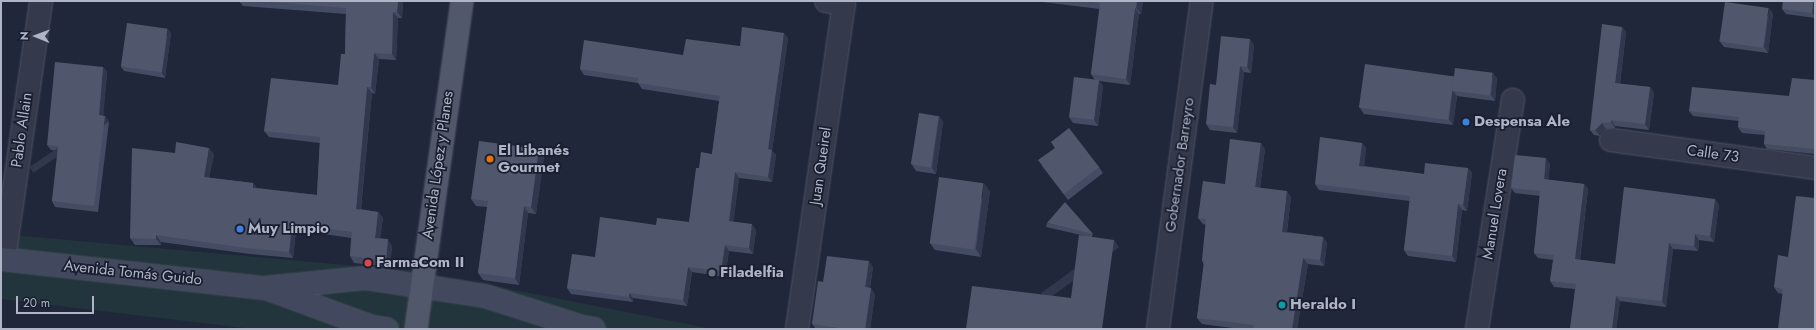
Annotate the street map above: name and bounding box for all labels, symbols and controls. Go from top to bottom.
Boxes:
north arrow [16,16,56,56]
text: N [16,31,32,40]
street label: Avenida López y Planes [419,90,457,240]
street label: Pablo Allain [8,91,36,169]
street label: Gobernador Barreyro [1162,97,1198,233]
place label: Despensa Ale [1474,113,1570,131]
marker: Despensa Ale [1461,117,1471,127]
street label: Juan Queirel [807,126,835,206]
place label: El Libanés Gourmet [498,141,569,176]
street label: Calle 73 [1686,141,1740,167]
marker: El Libanés Gourmet [485,154,495,164]
street label: Manuel Lovera [1479,167,1511,261]
place label: Muy Limpio [248,220,329,238]
marker: Muy Limpio [235,224,245,234]
place label: FarmaCom II [376,254,464,272]
street label: Avenida Tomás Guido [63,257,203,289]
marker: FarmaCom II [363,258,373,268]
place label: Filadelfia [720,264,784,282]
marker: Filadelfia [707,268,717,278]
scale bar [18,288,96,314]
text: 20 m [23,294,50,312]
place label: Heraldo I [1290,296,1356,314]
marker: Heraldo I [1277,300,1287,310]

